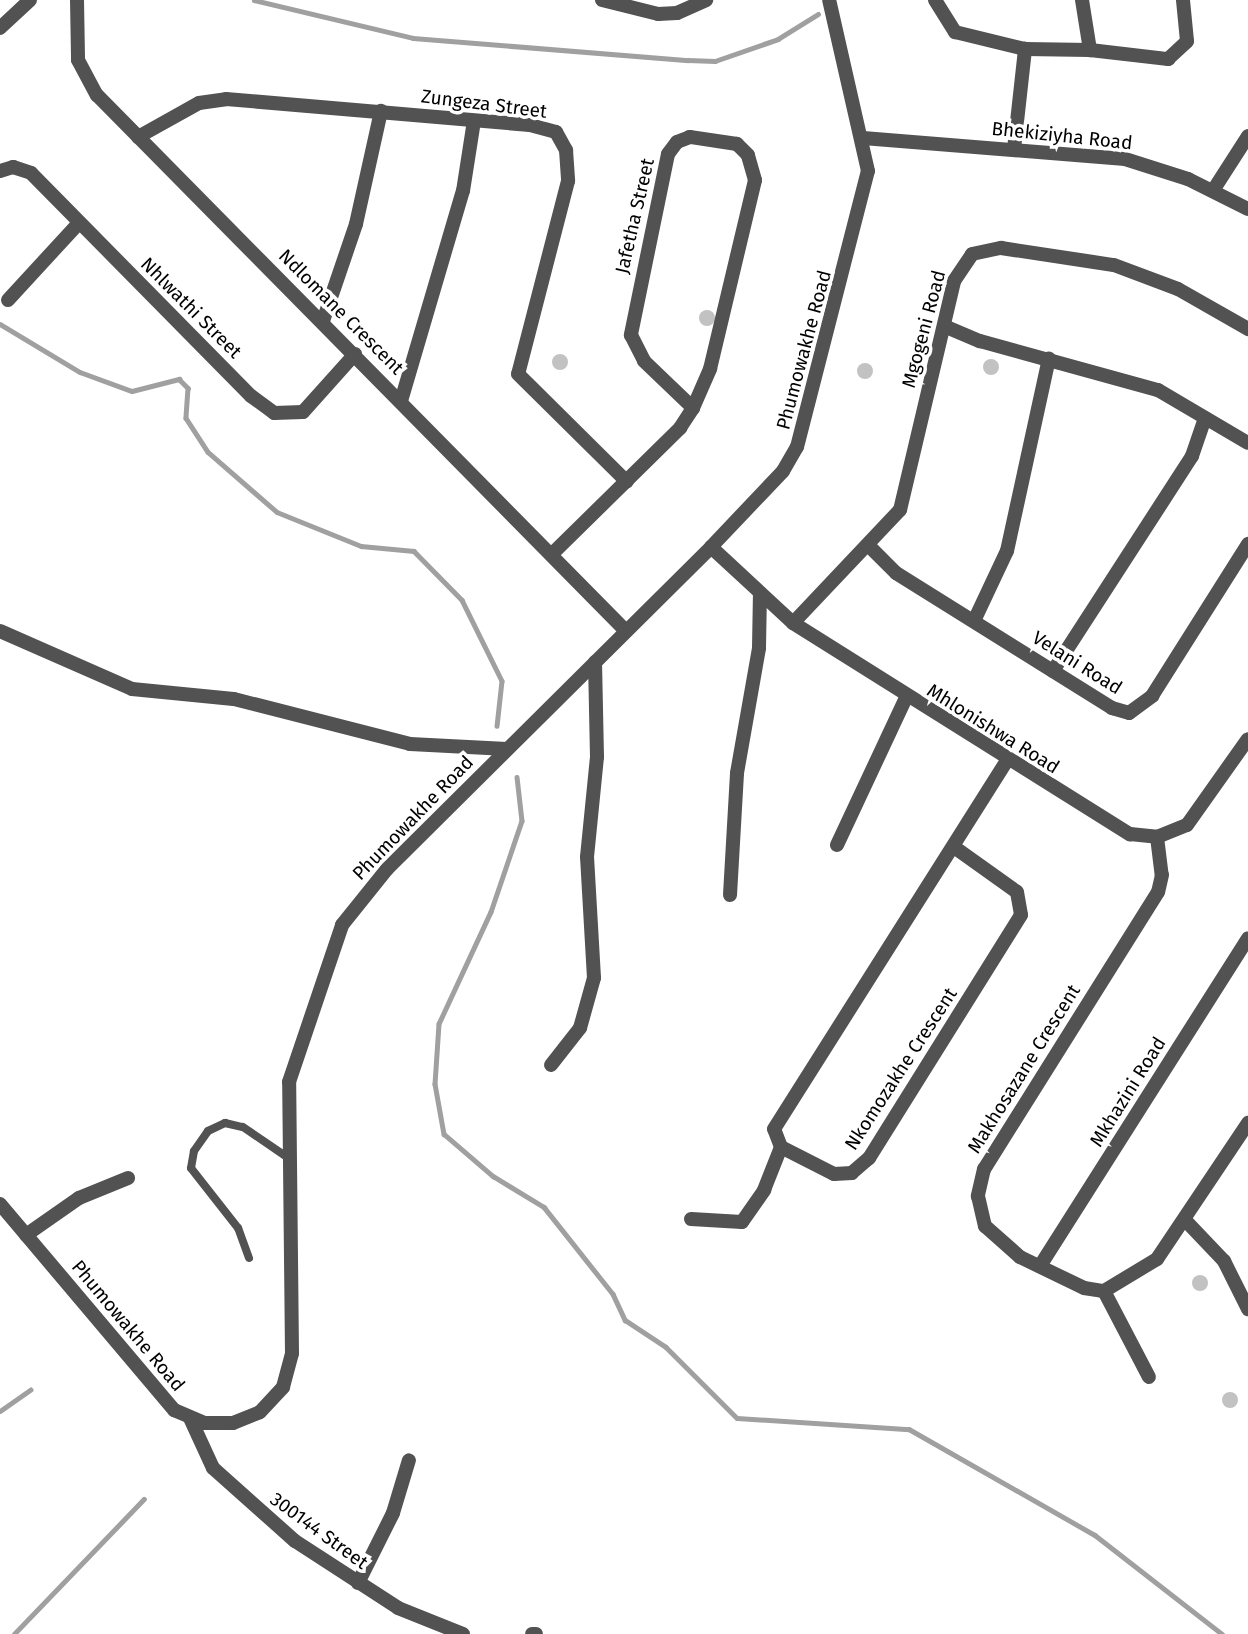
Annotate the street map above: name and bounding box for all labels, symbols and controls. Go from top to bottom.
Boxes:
street label: Zungeza Street [420,85,548,123]
street label: Bhekiziyha Road [990,117,1134,155]
street label: Jafetha Street [611,156,659,276]
street label: Ndlomane Crescent [274,245,408,379]
street label: Nhlwathi Street [136,253,246,363]
street label: Phumowakhe Road [772,268,836,432]
street label: Mgogeni Road [897,268,951,390]
street label: Velani Road [1028,626,1126,700]
street label: Mhlonishwa Road [923,679,1063,779]
street label: Phumowakhe Road [348,751,478,885]
street label: Makhosazane Crescent [963,981,1085,1157]
street label: Nkomozakhe Crescent [840,984,962,1154]
street label: Mkhazini Road [1085,1033,1171,1151]
street label: Phumowakhe Road [67,1256,189,1396]
street label: 300144 Street [266,1488,372,1574]

